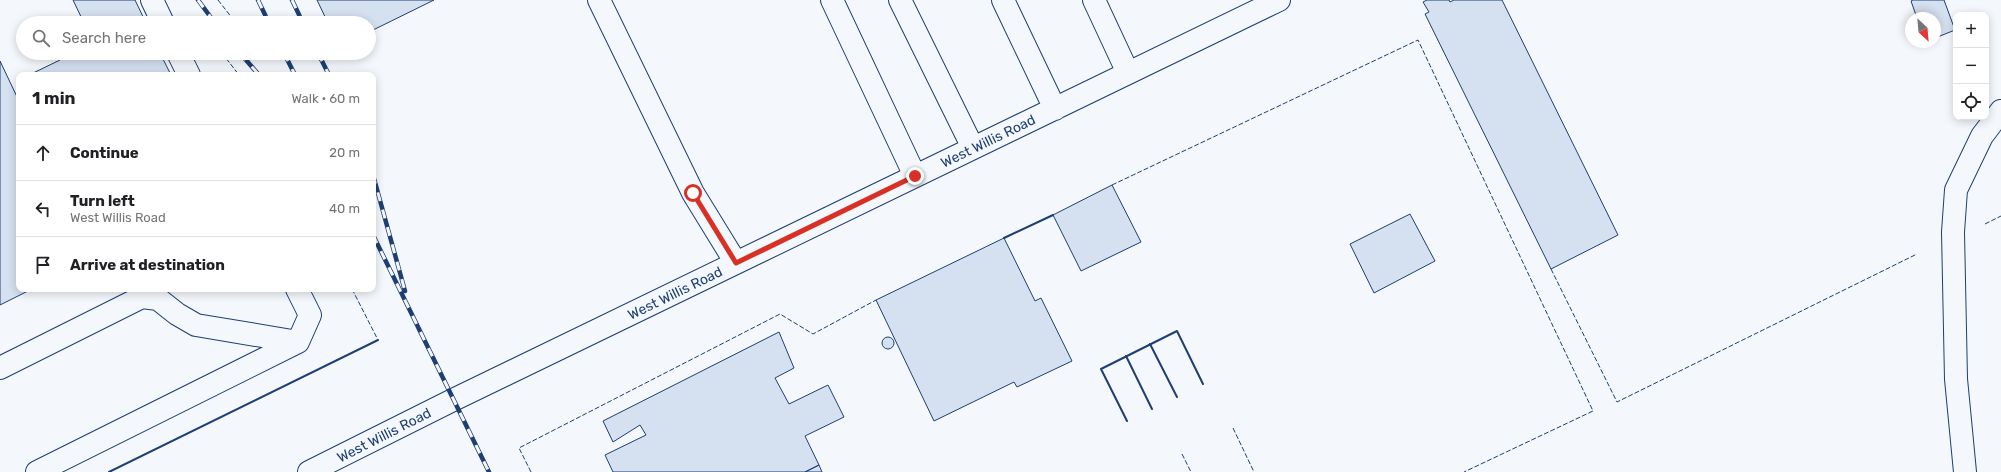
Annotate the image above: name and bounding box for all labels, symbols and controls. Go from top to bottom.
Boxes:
north arrow [1905,12,1941,48]
map controls [1953,12,1989,120]
button: + [1953,12,1989,48]
search box [16,16,376,60]
icon: search [30,27,52,49]
text: Search here [62,29,146,47]
button: − [1953,48,1989,84]
button: locate [1953,84,1989,120]
text: 1 min [32,88,75,108]
text: Walk · 60 m [291,91,360,106]
street label: West Willis Road [938,111,1038,172]
icon: ahead [32,142,54,164]
text: Continue [70,144,139,162]
text: 20 m [329,145,360,160]
route end [906,167,924,185]
route start [684,184,702,202]
text: Turn left [70,192,135,210]
icon: left [32,198,54,220]
text: 40 m [329,201,360,216]
text: West Willis Road [70,210,166,225]
icon: arrive [32,254,54,276]
text: Arrive at destination [70,256,225,274]
street label: West Willis Road [625,263,725,324]
street label: West Willis Road [334,404,434,466]

